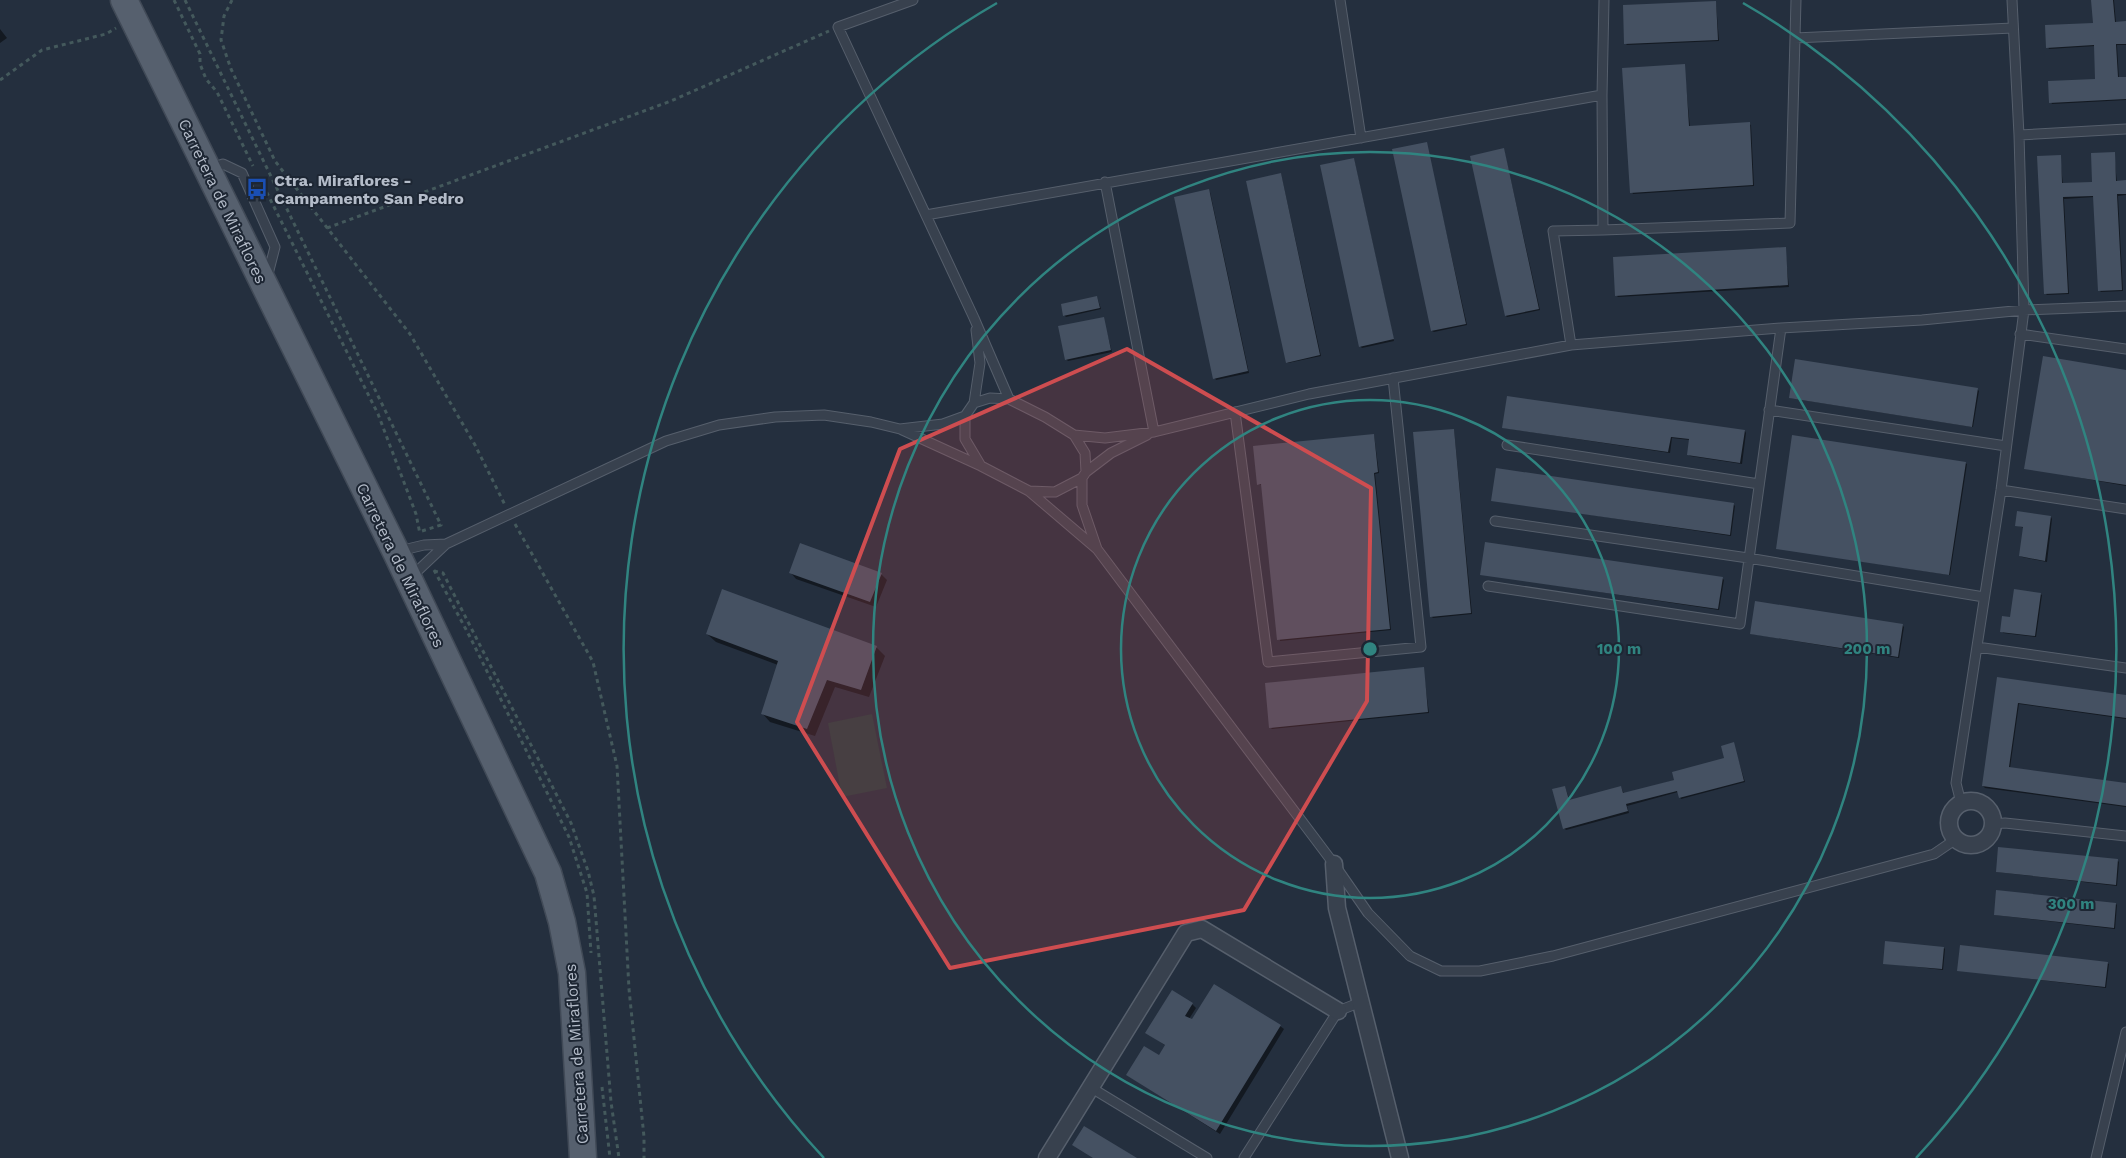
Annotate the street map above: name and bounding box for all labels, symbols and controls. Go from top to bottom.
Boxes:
street label: Carretera de Miraflores [174,116,271,287]
place label: Ctra. Miraflores - Campamento San Pedro [274,171,464,208]
bus stop icon: Ctra. Miraflores - Campamento San Pedro [244,176,270,202]
street label: Carretera de Miraflores [352,480,449,651]
centre of rings [1361,640,1379,658]
text: 100 m [1597,640,1641,658]
text: 200 m [1844,640,1890,658]
text: 300 m [2048,895,2094,913]
street label: Carretera de Miraflores [561,963,592,1145]

